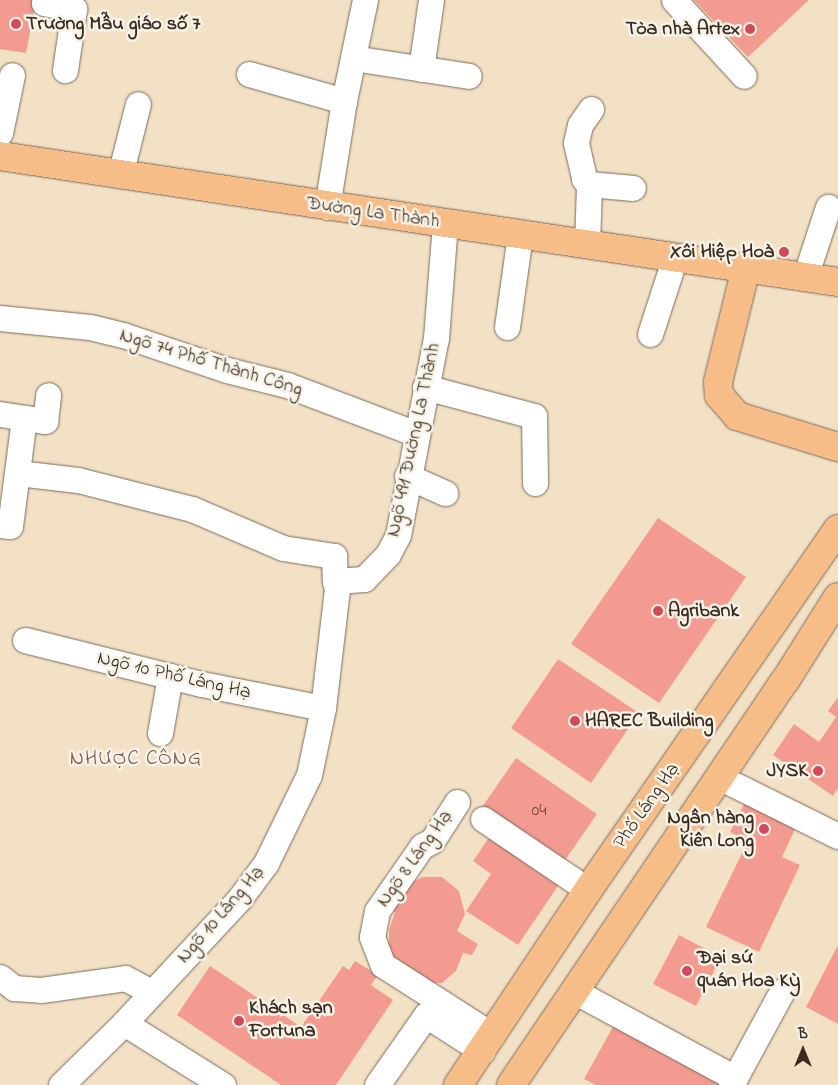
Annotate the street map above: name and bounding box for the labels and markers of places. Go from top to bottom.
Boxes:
place label: Trường Mẫu giáo số 7 [26,12,201,36]
place label: Tòa nhà Artex [626,17,740,41]
marker: Trường Mẫu giáo số 7 [10,18,22,30]
marker: Tòa nhà Artex [744,23,756,35]
place label: Xôi Hiệp Hoà [670,240,774,264]
marker: Xôi Hiệp Hoà [778,246,790,258]
place label: Agribank [668,599,739,623]
marker: Agribank [652,605,664,617]
place label: HAREC Building [585,709,714,733]
marker: HAREC Building [569,715,581,727]
place label: JYSK [767,759,808,783]
marker: JYSK [812,765,824,777]
place label: Ngân hàng Kiên Long [667,806,754,853]
marker: Ngân hàng Kiên Long [758,823,770,835]
place label: Đại sứ quán Hoa Kỳ [697,947,800,994]
marker: Đại sứ quán Hoa Kỳ [681,965,693,977]
place label: Khách sạn Fortuna [249,997,333,1044]
marker: Khách sạn Fortuna [233,1015,245,1027]

